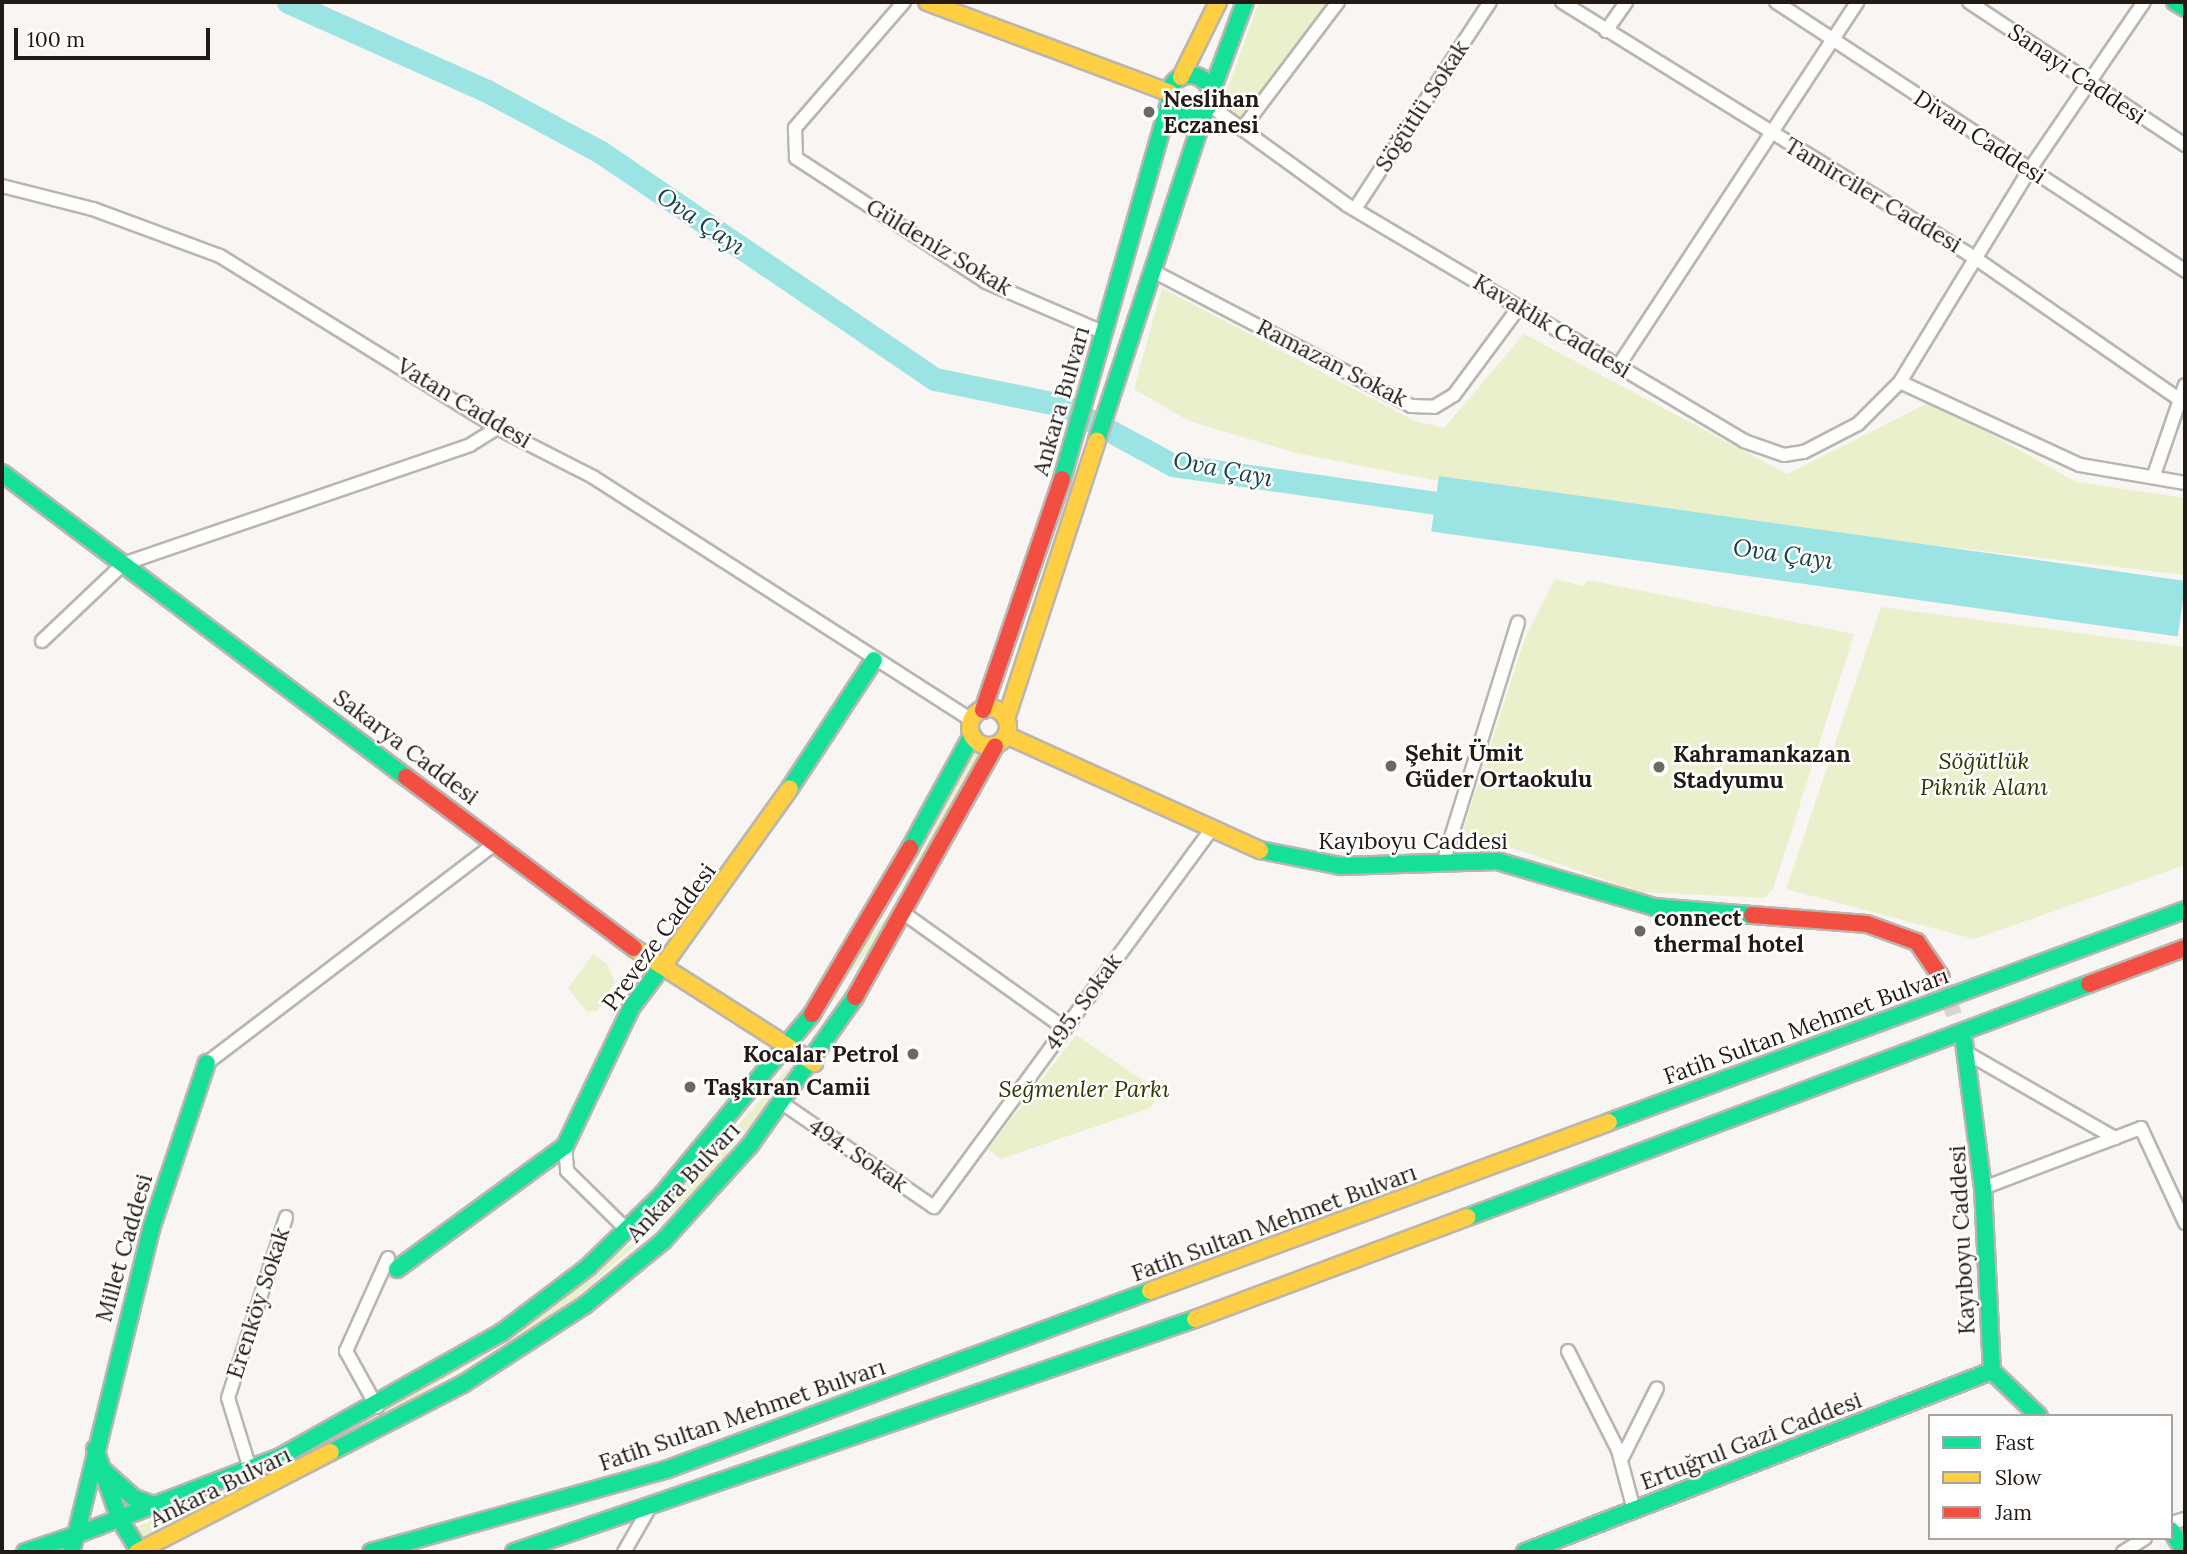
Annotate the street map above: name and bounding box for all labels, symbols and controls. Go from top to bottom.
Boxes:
scale bar [18,14,214,58]
street label: Sanayi Caddesi [2003,18,2151,130]
text: 100 m [27,26,85,53]
street label: Söğütlü Sokak [1369,35,1475,177]
street label: Divan Caddesi [1909,84,2051,190]
place label: Neslihan Eczanesi [1163,85,1259,139]
marker: Neslihan Eczanesi [1141,104,1157,120]
street label: Tamirciler Caddesi [1780,131,1966,259]
water label: Ova Çayı [651,181,751,261]
street label: Güldeniz Sokak [861,193,1017,301]
street label: Kavaklık Caddesi [1468,268,1636,384]
street label: Ramazan Sokak [1252,313,1412,413]
street label: Ankara Bulvarı [1027,323,1095,479]
street label: Vatan Caddesi [392,352,536,454]
water label: Ova Çayı [1171,445,1275,493]
water label: Ova Çayı [1731,533,1835,575]
street label: Sakarya Caddesi [328,683,484,811]
place label: Şehit Ümit Güder Ortaokulu [1405,739,1592,793]
place label: Kahramankazan Stadyumu [1673,740,1851,794]
park label: Söğütlük Piknik Alanı [1920,747,2048,801]
marker: Şehit Ümit Güder Ortaokulu [1383,758,1399,774]
marker: Kahramankazan Stadyumu [1651,759,1667,775]
street label: Kayıboyu Caddesi [1318,827,1508,855]
street label: Preveze Caddesi [596,858,722,1016]
place label: connect thermal hotel [1654,904,1804,958]
marker: connect thermal hotel [1632,923,1648,939]
street label: 495. Sokak [1039,948,1127,1056]
street label: Fatih Sultan Mehmet Bulvarı [1660,962,1952,1090]
place label: Kocalar Petrol [743,1040,899,1068]
marker: Kocalar Petrol [905,1046,921,1062]
place label: Taşkıran Camii [704,1073,870,1101]
park label: Seğmenler Parkı [999,1075,1169,1103]
marker: Taşkıran Camii [682,1079,698,1095]
street label: 494. Sokak [803,1112,913,1198]
street label: Ankara Bulvarı [620,1116,746,1248]
street label: Kayıboyu Caddesi [1943,1145,1981,1335]
street label: Fatih Sultan Mehmet Bulvarı [1128,1159,1420,1287]
street label: Millet Caddesi [90,1171,158,1325]
street label: Erenköy Sokak [221,1224,295,1382]
street label: Fatih Sultan Mehmet Bulvarı [595,1353,889,1477]
street label: Ertuğrul Gazi Caddesi [1637,1386,1865,1496]
legend [1928,1414,2173,1540]
text: Fast [1995,1429,2034,1456]
street label: Ankara Bulvarı [145,1441,295,1533]
text: Slow [1995,1464,2042,1491]
text: Jam [1995,1499,2032,1526]

